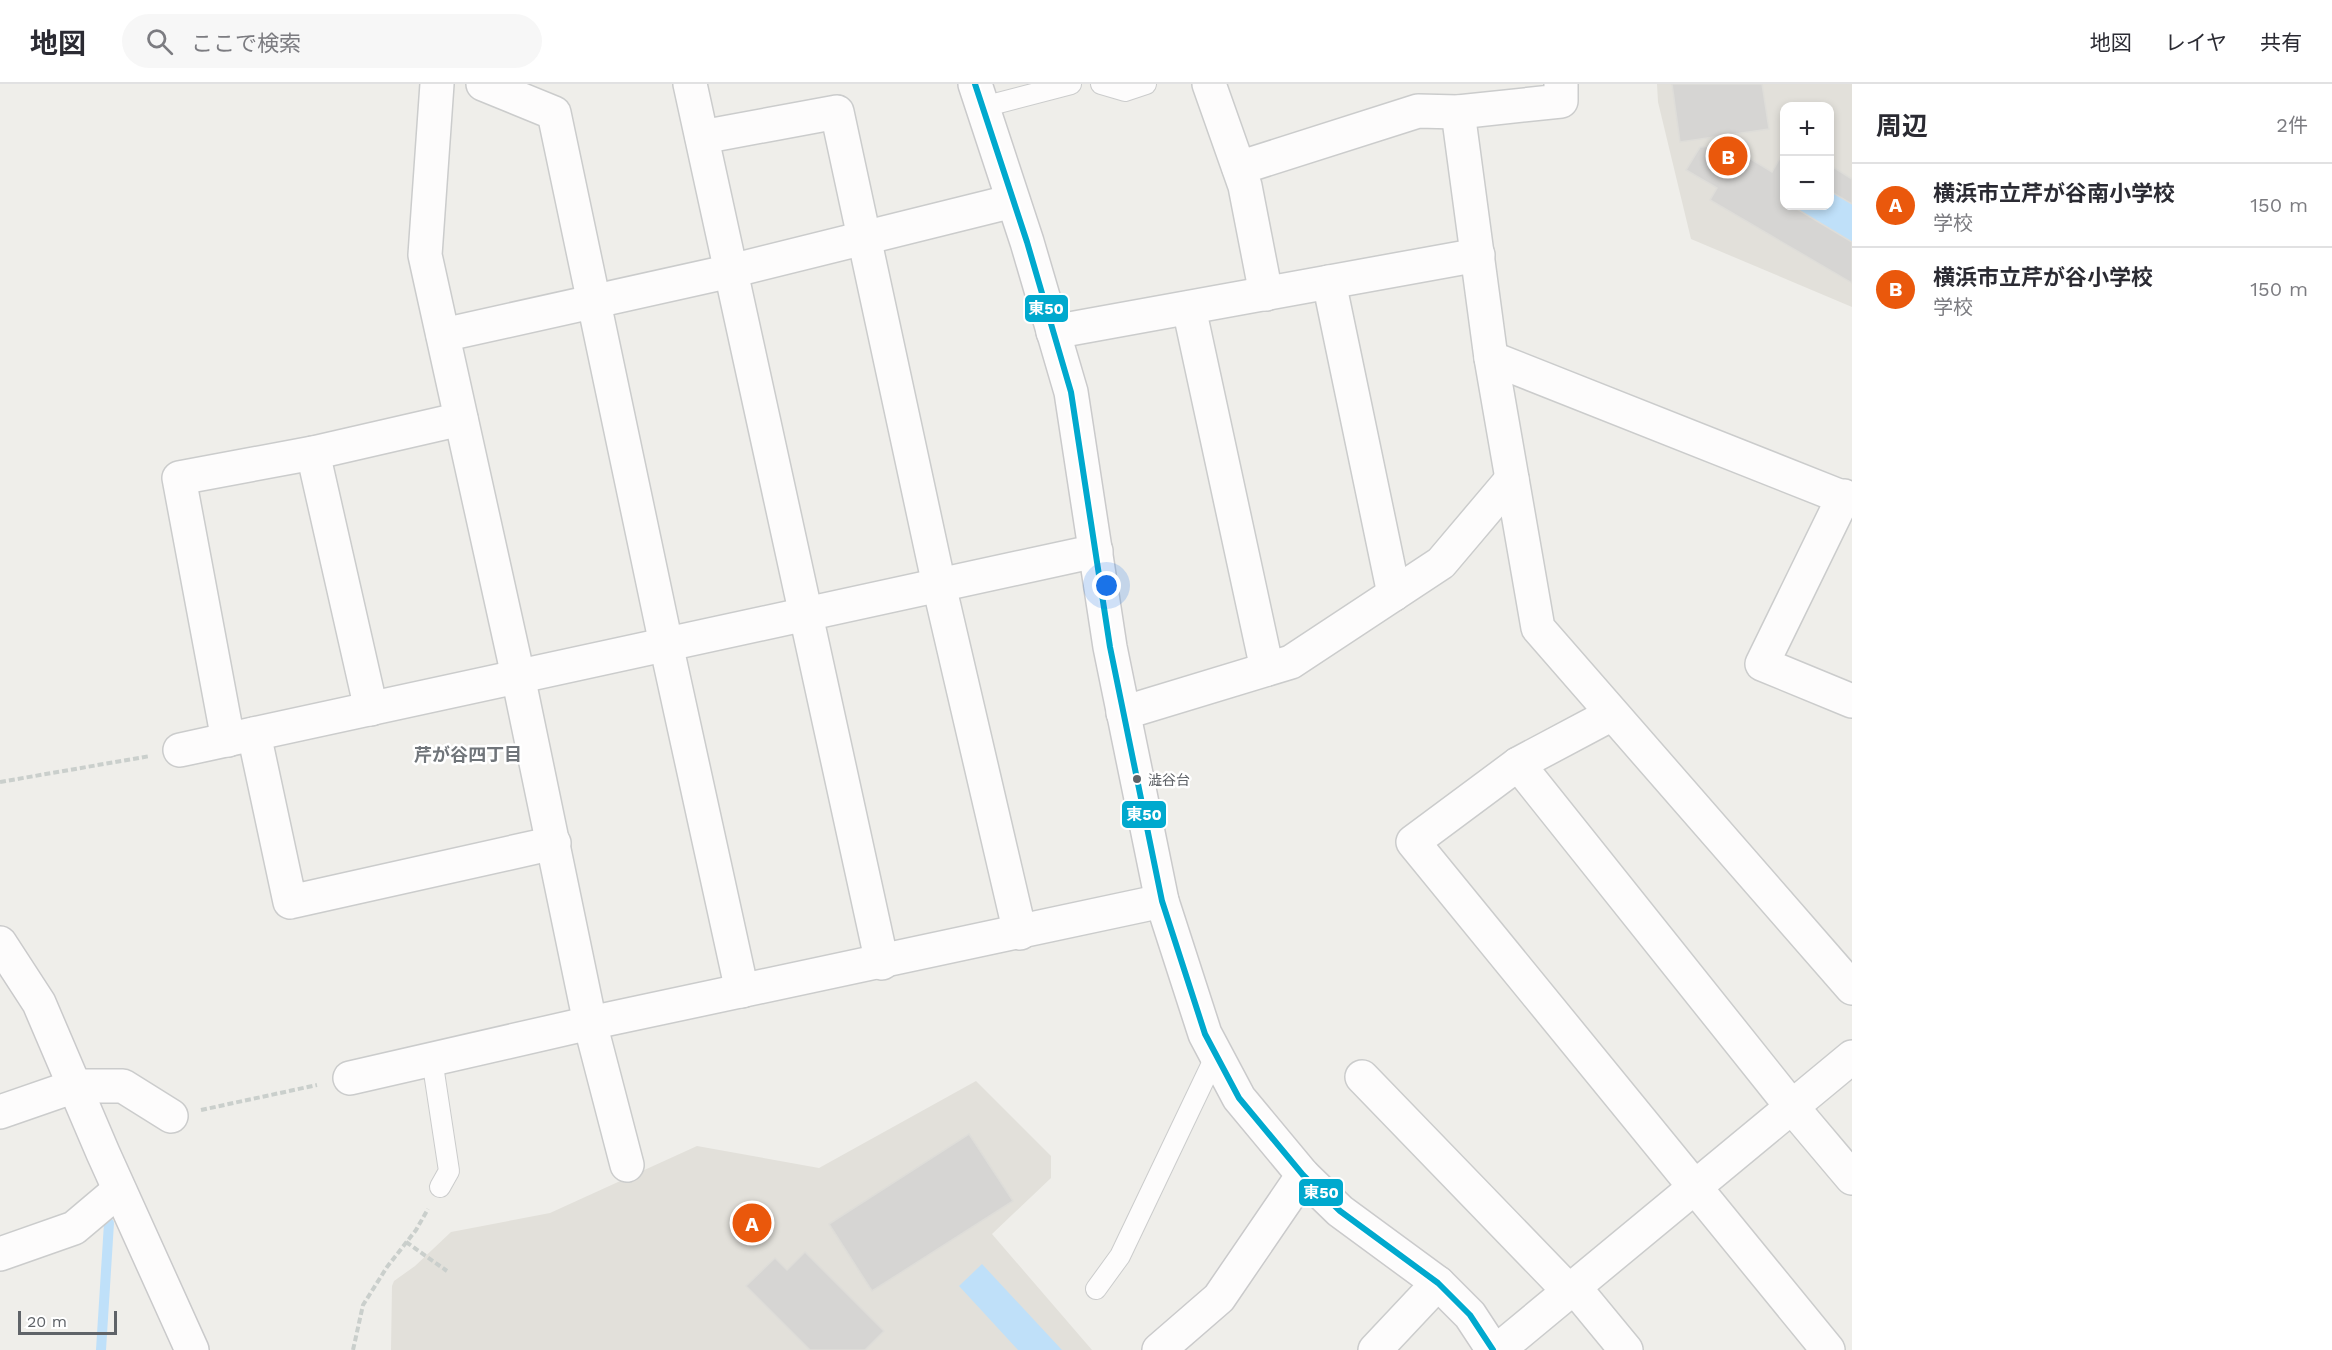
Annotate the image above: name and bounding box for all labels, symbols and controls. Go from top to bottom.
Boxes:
search box [122,14,542,68]
icon: search [143,25,176,58]
text: 地図 [30,27,86,60]
text: 地図 [2090,30,2132,55]
text: レイヤ [2165,30,2227,55]
text: 共有 [2260,30,2302,55]
text: ここで検索 [191,31,301,56]
map controls [1780,102,1834,210]
button: + [1780,102,1834,156]
text: 周辺 [1876,111,1928,141]
text: 2件 [2276,113,2308,137]
pin: B [1708,134,1748,178]
button: − [1780,156,1834,210]
text: 横浜市立芹が谷南小学校 [1933,181,2175,206]
text: A [1889,193,1902,217]
text: 150 m [2250,193,2308,217]
text: 学校 [1933,211,1973,235]
text: 横浜市立芹が谷小学校 [1933,265,2153,290]
text: B [1889,277,1902,301]
text: 150 m [2250,277,2308,301]
line badge: 東50 [1024,294,1069,323]
text: 学校 [1933,295,1973,319]
text: 東50 [1028,299,1064,318]
your location [1092,571,1121,600]
district label: 芹が谷四丁目 [414,744,522,765]
place label: 澁谷台 [1148,772,1190,788]
marker: 澁谷台 [1131,773,1143,785]
line badge: 東50 [1121,800,1167,829]
text: 東50 [1126,805,1162,824]
line badge: 東50 [1298,1178,1344,1207]
text: 東50 [1303,1183,1339,1202]
pin: A [732,1200,771,1246]
scale bar [18,1308,117,1336]
text: 20 m [27,1312,67,1331]

